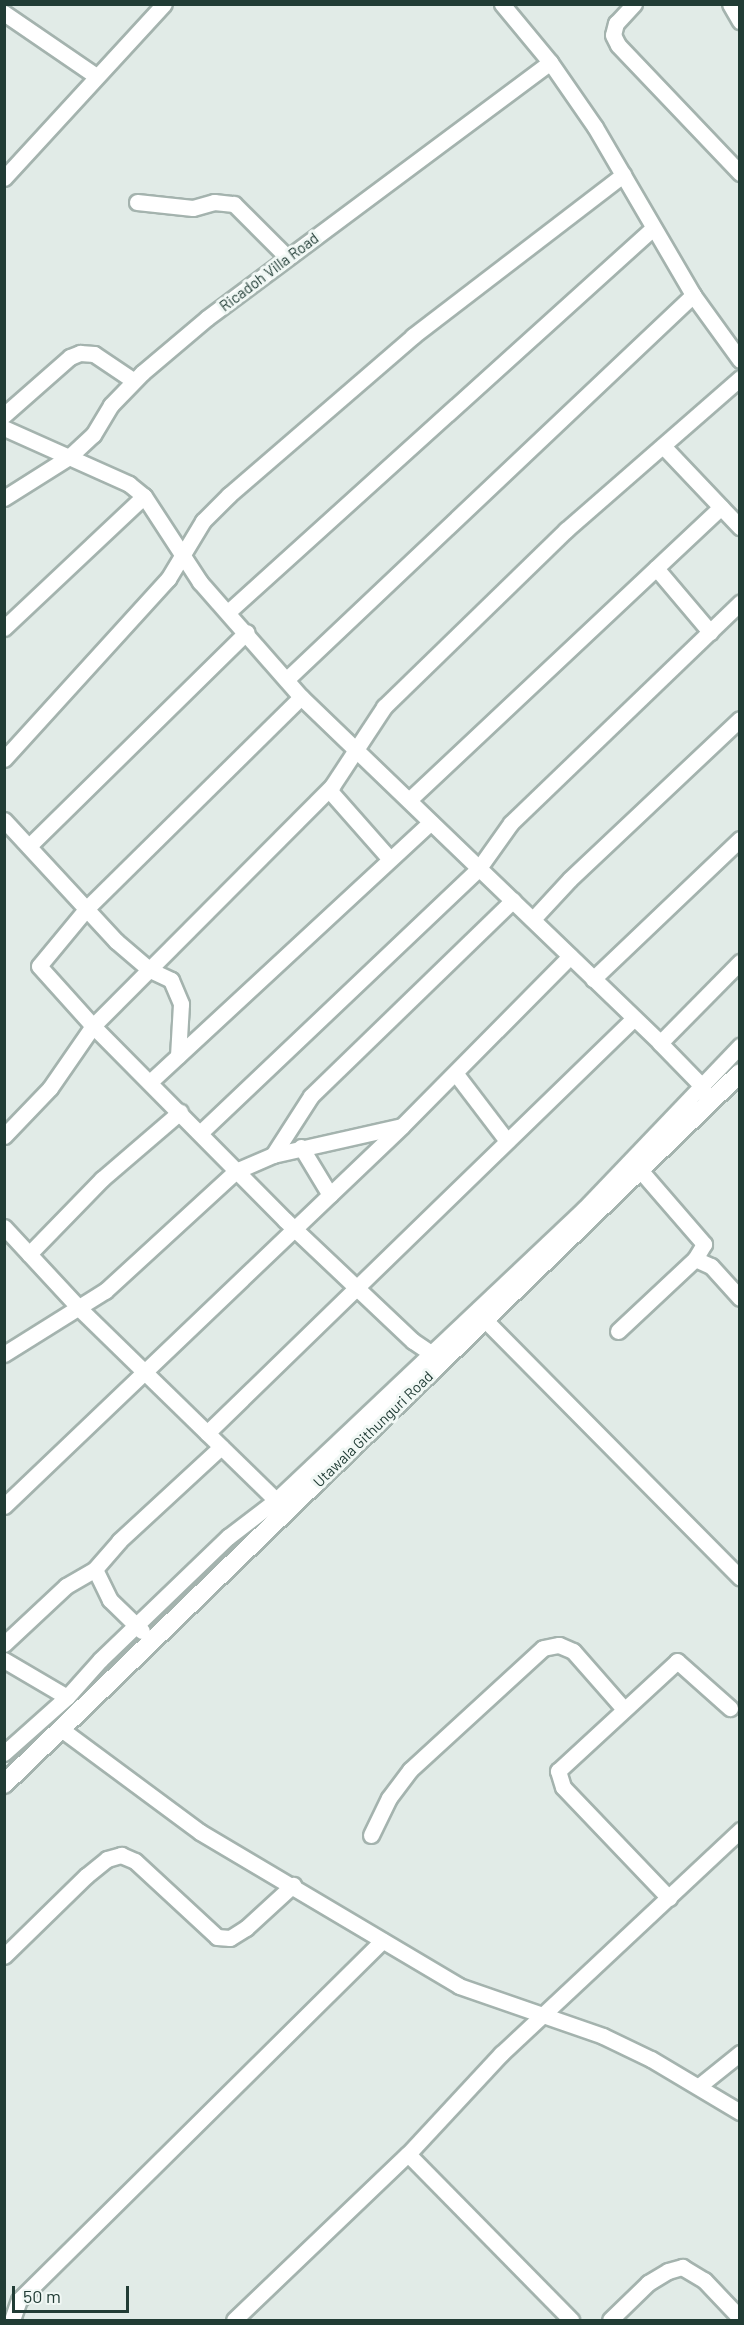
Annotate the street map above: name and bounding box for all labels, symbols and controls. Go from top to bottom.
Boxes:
street label: Ricadoh Villa Road [216,229,322,315]
street label: Utawala Githunguri Road [309,1367,437,1491]
scale bar [15,2274,132,2312]
text: 50 m [23,2285,61,2307]

